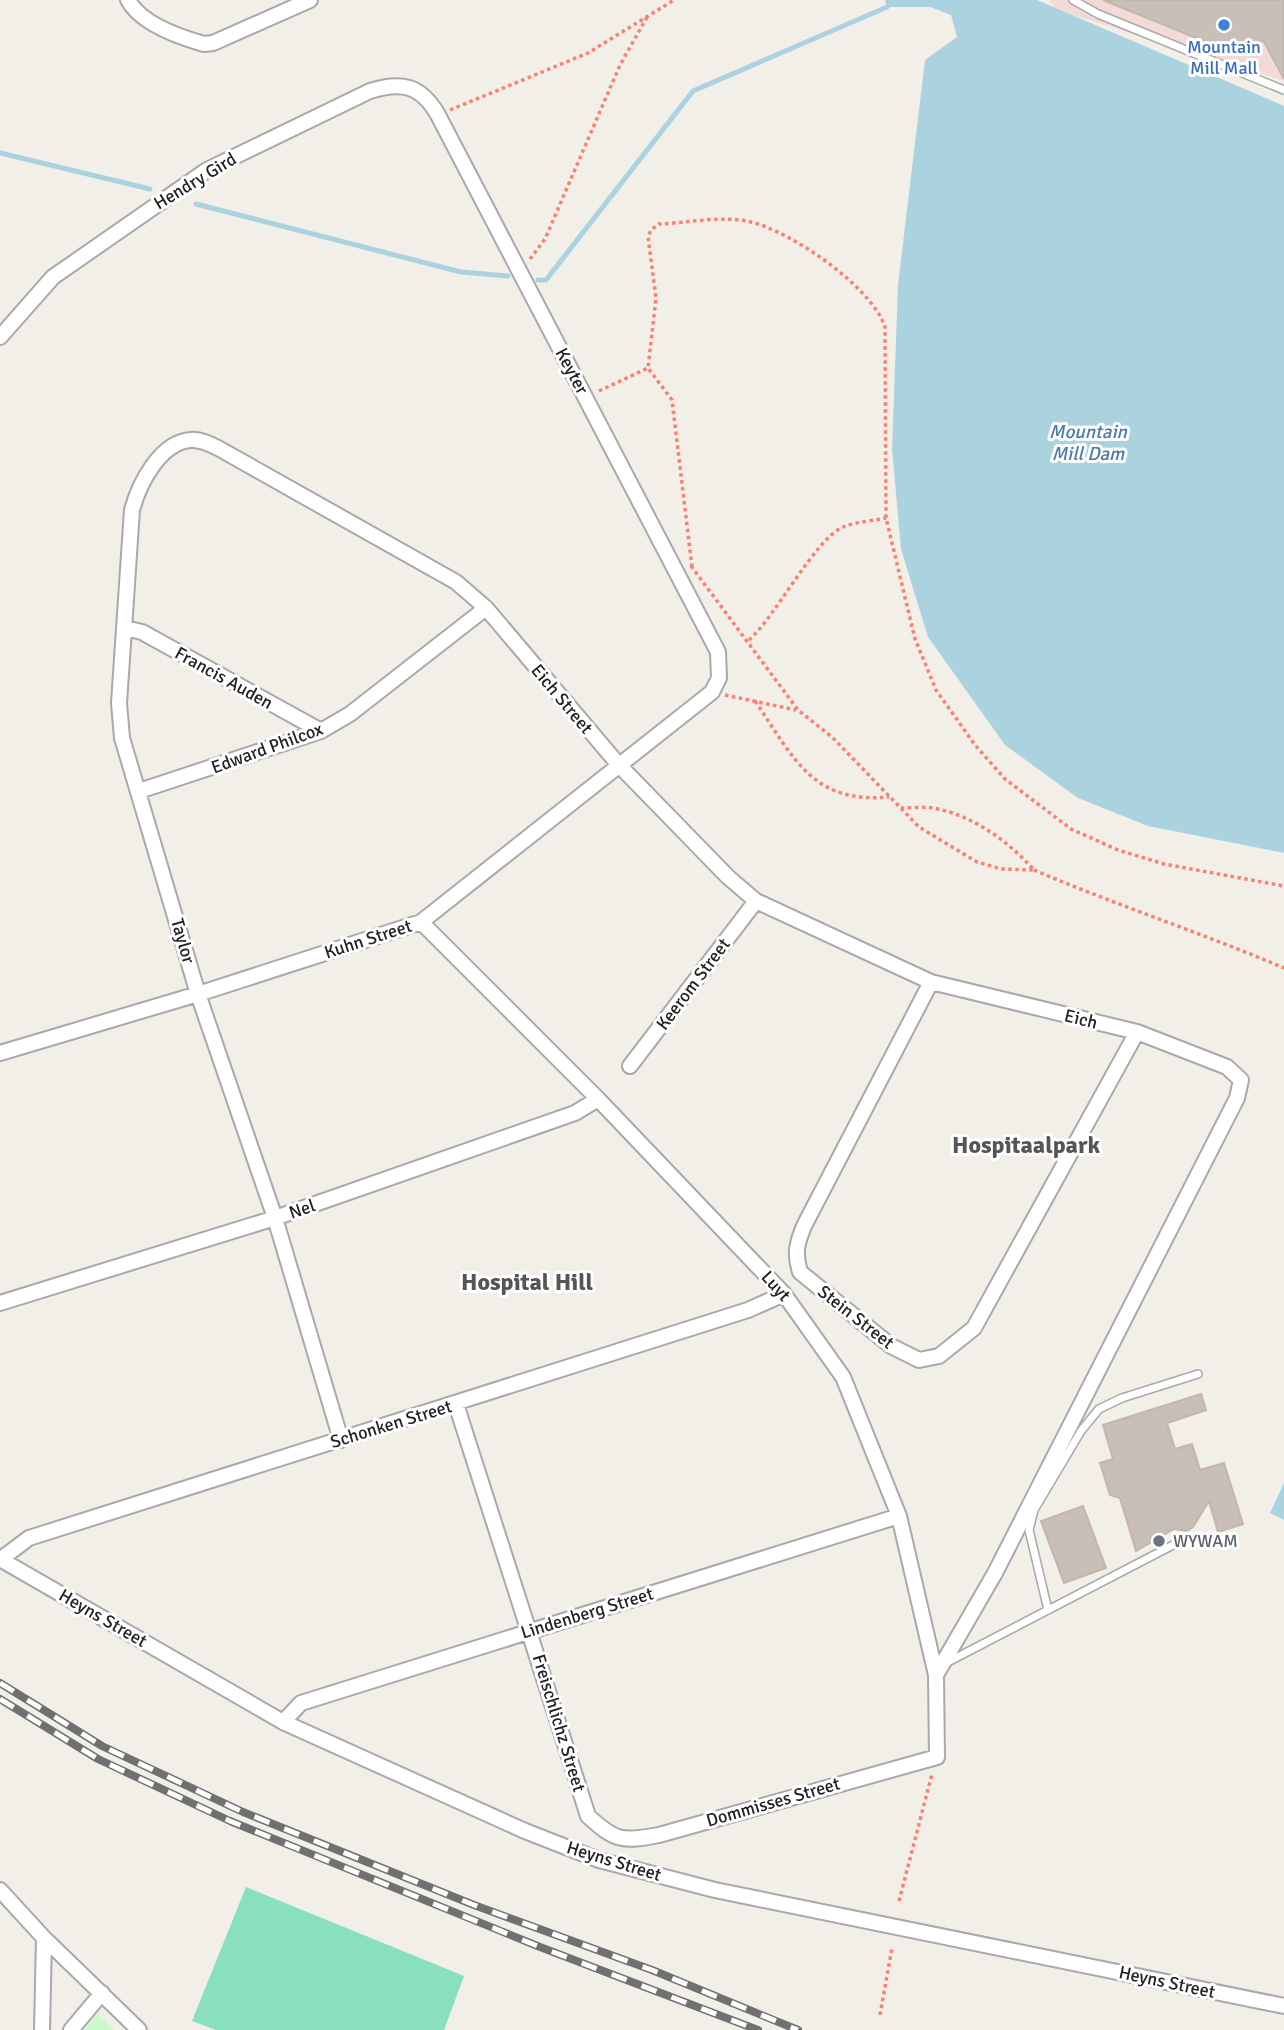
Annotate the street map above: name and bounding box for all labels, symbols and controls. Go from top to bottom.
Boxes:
marker: Mountain Mill Mall [1216,17,1232,33]
place label: Mountain Mill Mall [1187,36,1261,79]
street label: Hendry Gird [150,148,240,214]
street label: Keyter [551,344,594,398]
water label: Mountain Mill Dam [1049,420,1128,466]
street label: Francis Auden [171,642,277,714]
street label: Eich Street [527,660,597,738]
street label: Edward Philcox [208,717,326,778]
street label: Kuhn Street [321,915,415,963]
street label: Taylor [166,916,200,966]
street label: Keerom Street [651,934,735,1034]
street label: Eich [1062,1004,1100,1034]
district label: Hospitaalpark [952,1130,1100,1160]
street label: Nel [286,1194,318,1224]
street label: Luyt [757,1266,795,1306]
district label: Hospital Hill [461,1267,594,1297]
street label: Stein Street [813,1280,899,1354]
street label: Schonken Street [328,1395,454,1453]
place label: WYWAM [1173,1530,1238,1552]
marker: WYWAM [1151,1533,1167,1549]
street label: Lindenberg Street [518,1582,656,1644]
street label: Heyns Street [55,1584,151,1652]
street label: Freischlichz Street [528,1652,590,1794]
street label: Dommisses Street [704,1772,842,1832]
street label: Heyns Street [564,1836,664,1886]
street label: Heyns Street [1117,1961,1217,2003]

